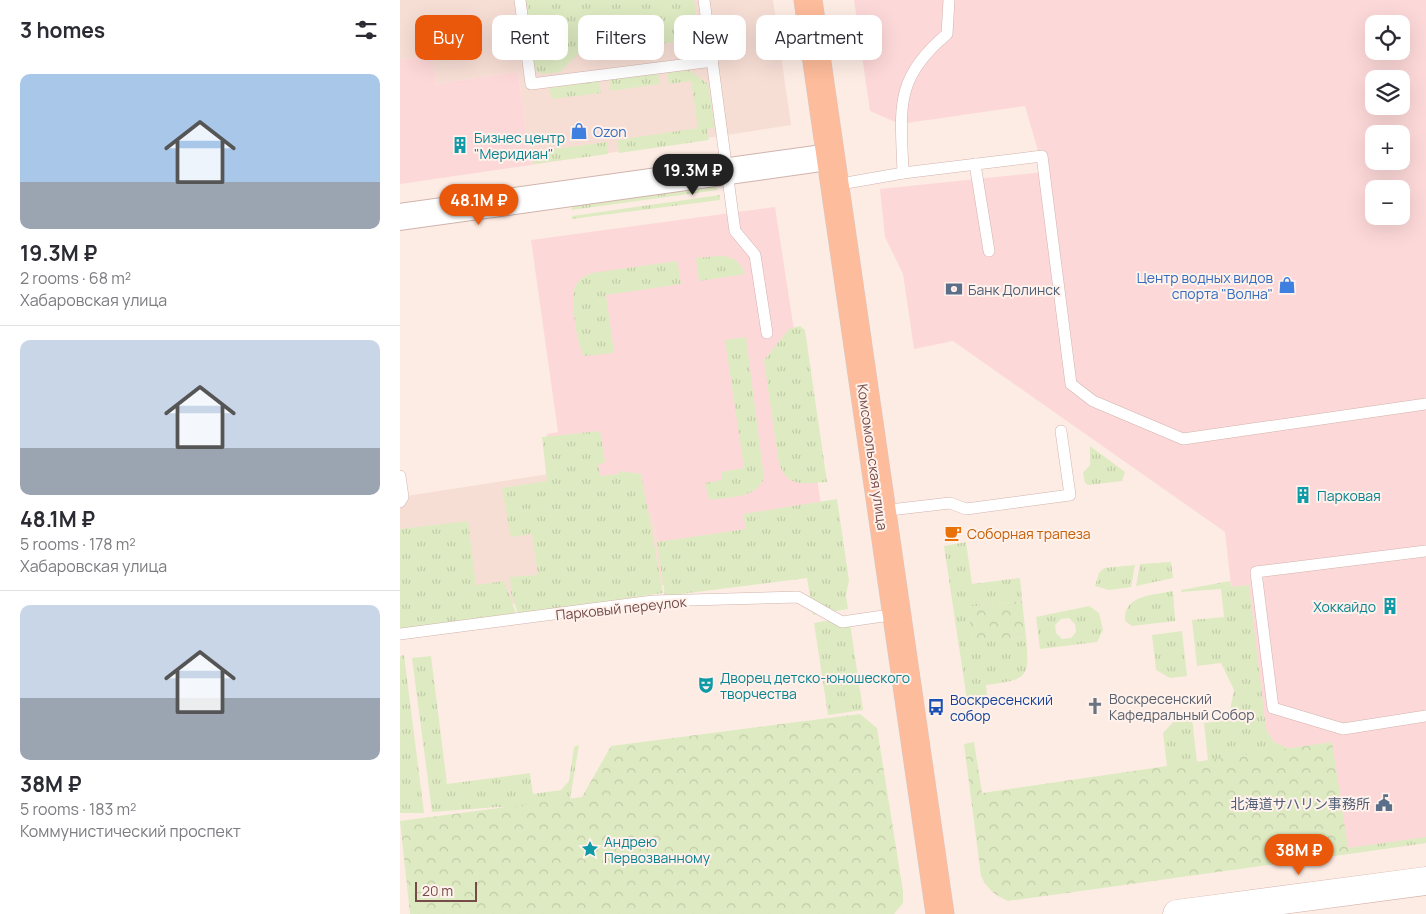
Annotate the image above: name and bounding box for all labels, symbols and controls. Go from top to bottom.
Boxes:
chip: Buy [415,15,482,60]
chip: Rent [492,15,568,60]
chip: Filters [578,15,664,60]
chip: New [674,15,746,60]
chip: Apartment [756,15,882,60]
map controls [1365,15,1410,225]
button: locate [1365,15,1410,60]
text: 3 homes [20,16,105,44]
icon: filters [352,16,380,44]
button: layers [1365,70,1410,115]
icon: home [155,107,245,197]
shop icon: Ozon [569,121,589,141]
place label: Ozon [593,122,627,141]
button: + [1365,125,1410,170]
place label: Бизнес центр "Меридиан" [474,128,565,163]
building icon: Бизнес центр "Меридиан" [450,135,470,155]
pin: 19.3M ₽ [647,154,739,196]
text: 19.3M ₽ [664,159,722,181]
button: − [1365,180,1410,225]
pin: 48.1M ₽ [433,184,525,226]
text: 48.1M ₽ [450,189,508,211]
text: 19.3M ₽ [20,239,97,267]
text: 2 rooms · 68 m² [20,267,131,289]
place label: Центр водных видов спорта "Волна" [1137,268,1273,303]
shop icon: Центр водных видов спорта "Волна" [1277,275,1297,295]
bank icon: Банк Долинск [944,279,964,299]
place label: Банк Долинск [968,280,1061,299]
text: Хабаровская улица [20,289,167,311]
icon: home [155,372,245,462]
street label: Комсомольская улица [853,383,893,531]
building icon: Парковая [1293,485,1313,505]
place label: Парковая [1317,486,1381,505]
text: 48.1M ₽ [20,505,95,533]
cafe icon: Соборная трапеза [943,523,963,543]
place label: Соборная трапеза [967,524,1091,543]
text: 5 rooms · 178 m² [20,533,136,555]
text: Хабаровская улица [20,555,167,577]
street label: Парковый переулок [555,592,688,624]
building icon: Хоккайдо [1380,596,1400,616]
place label: Хоккайдо [1313,597,1376,616]
icon: home [155,637,245,727]
place label: Дворец детско-юношеского творчества [720,668,910,703]
theatre icon: Дворец детско-юношеского творчества [696,675,716,695]
place label: Воскресенский Кафедральный Собор [1109,689,1255,724]
place label: Воскресенский собор [950,690,1053,725]
church icon: Воскресенский Кафедральный Собор [1085,696,1105,716]
bus stop icon: Воскресенский собор [926,697,946,717]
text: 38M ₽ [20,770,82,798]
public building icon: 北海道サハリン事務所 [1374,793,1394,813]
place label: 北海道サハリン事務所 [1231,794,1370,813]
text: 5 rooms · 183 m² [20,798,137,820]
text: Коммунистический проспект [20,820,241,842]
place label: Андрею Первозванному [604,832,711,867]
pin: 38M ₽ [1264,834,1334,876]
place icon: Андрею Первозванному [580,839,600,859]
text: 38M ₽ [1276,839,1322,861]
scale bar [415,879,478,902]
text: 20 m [422,881,453,900]

